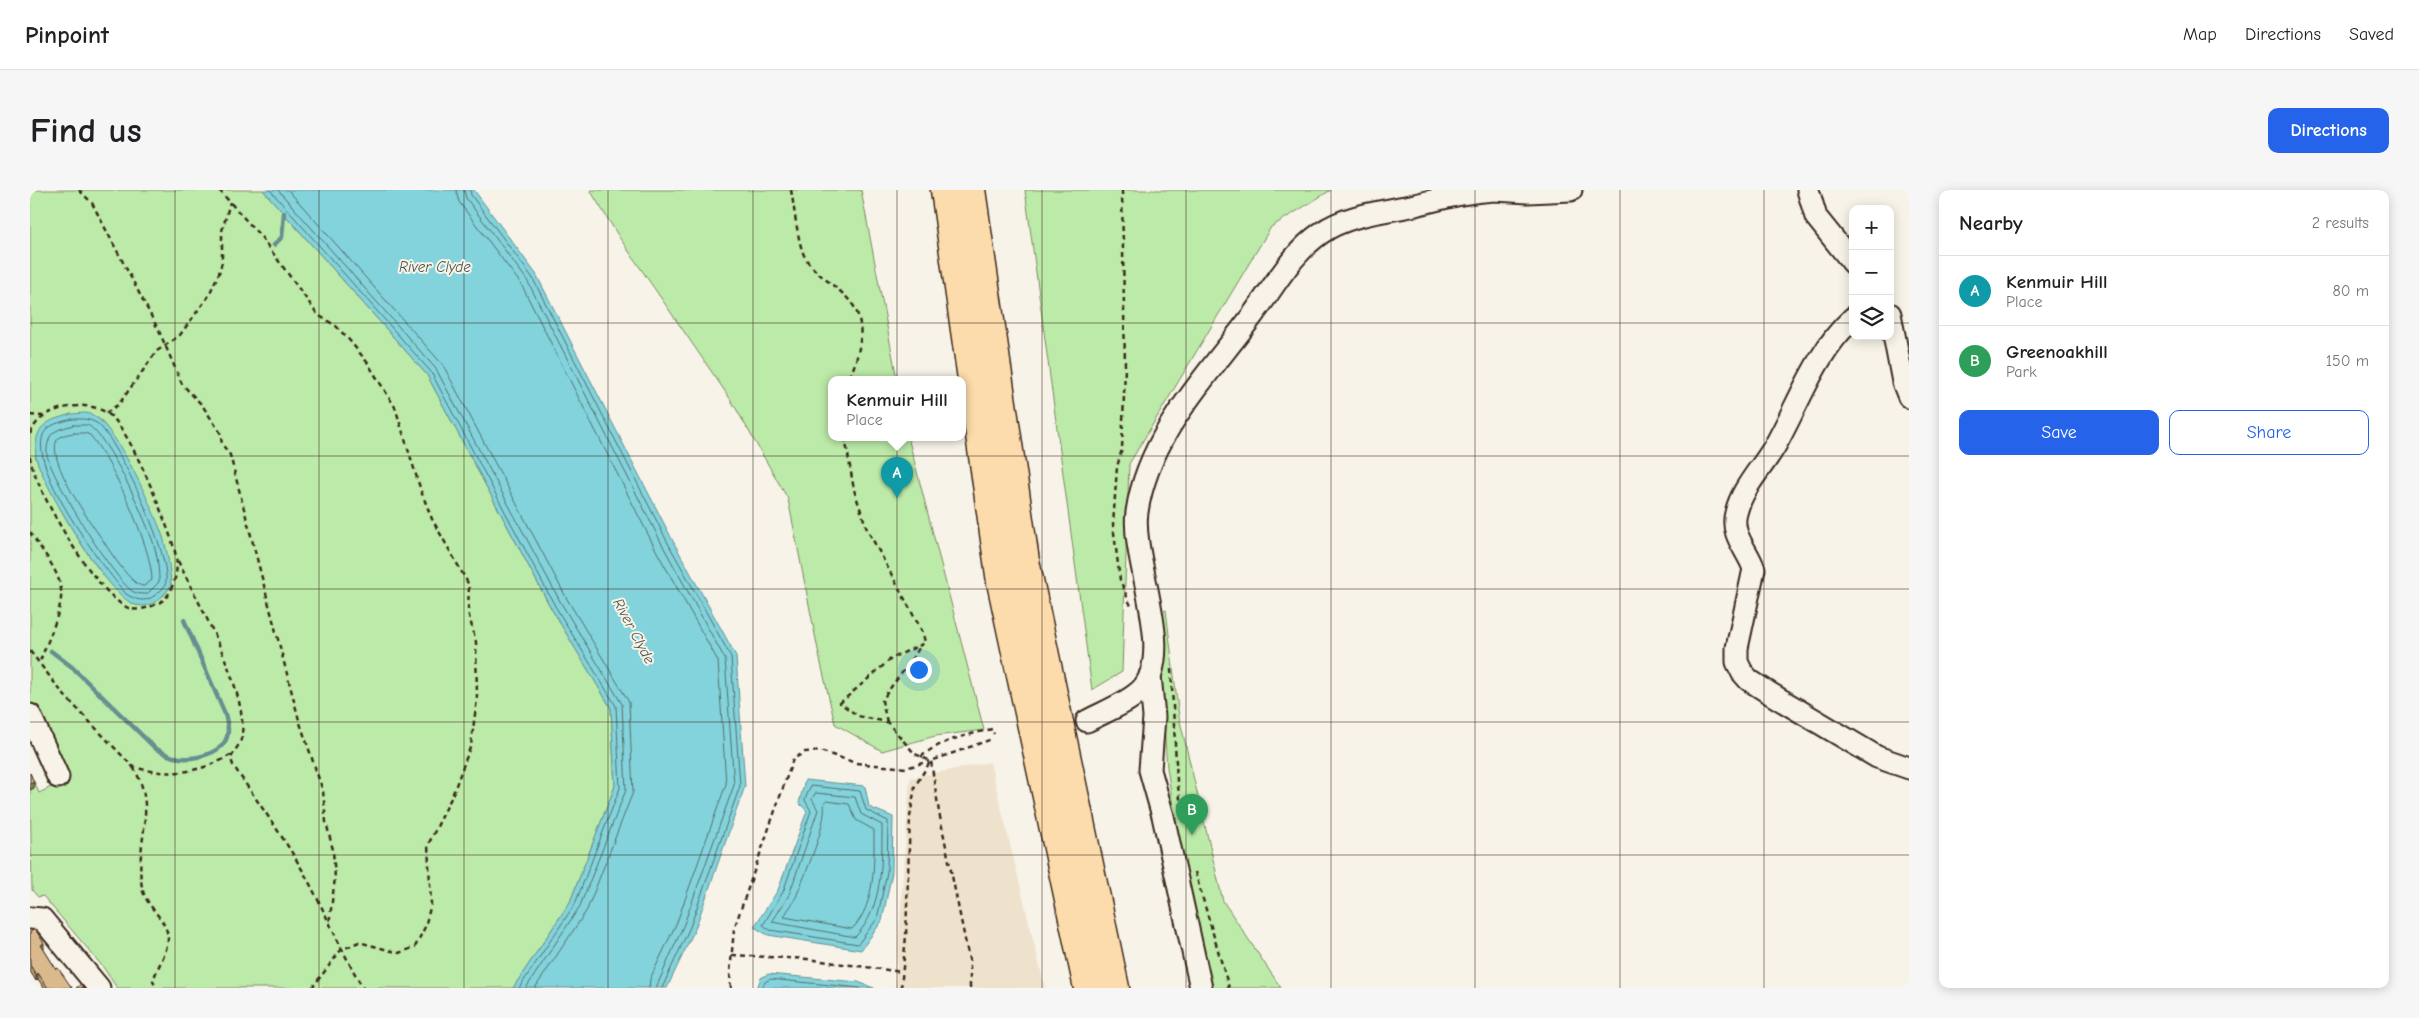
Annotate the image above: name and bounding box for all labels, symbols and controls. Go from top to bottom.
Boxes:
text: Pinpoint [25,21,109,49]
text: Map [2183,24,2217,45]
text: Directions [2245,24,2321,45]
text: Saved [2349,24,2394,45]
button: Directions [2268,108,2389,153]
text: Find us [30,110,142,151]
map controls [1849,205,1894,340]
button: + [1849,205,1894,250]
text: Nearby [1959,211,2023,235]
text: 2 results [2312,214,2369,232]
button: − [1849,250,1894,295]
water label: River Clyde [399,258,471,276]
text: Kenmuir Hill [2006,271,2108,293]
text: A [1971,282,1979,300]
text: 80 m [2332,282,2369,300]
text: Place [2006,293,2042,311]
button: layers [1849,295,1894,340]
text: Greenoakhill [2006,341,2108,363]
text: B [1970,352,1980,370]
text: 150 m [2326,352,2369,370]
text: Park [2006,363,2037,381]
popup [828,376,966,441]
text: Kenmuir Hill [846,389,948,411]
button: Save [1959,410,2159,455]
button: Share [2169,410,2369,455]
text: Place [846,411,883,429]
pin: A [881,457,913,498]
water label: River Clyde [609,595,659,667]
your location [906,657,932,683]
pin: B [1176,794,1208,835]

